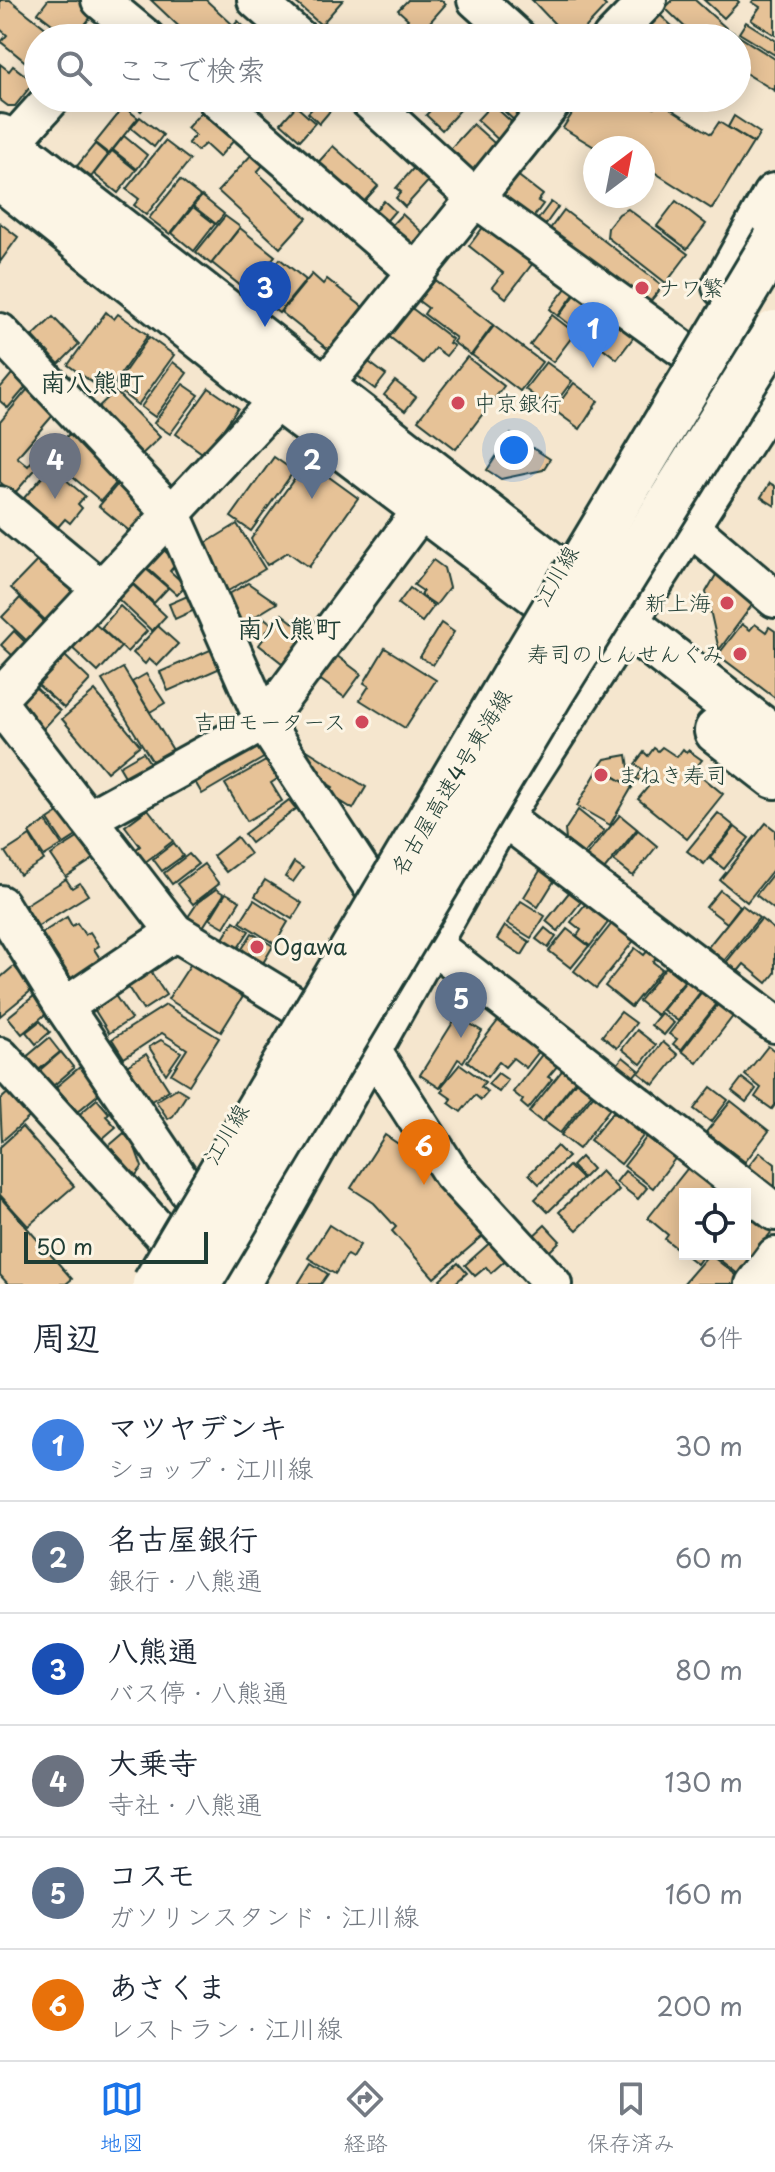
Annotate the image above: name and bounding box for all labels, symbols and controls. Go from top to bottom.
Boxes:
search box [24,24,751,112]
icon: search [52,46,96,90]
text: ここで検索 [116,46,266,91]
north arrow [583,136,655,208]
pin: 3 [239,261,291,327]
place label: ナワ繁 [658,270,724,303]
marker: ナワ繁 [633,279,651,297]
pin: 1 [567,302,619,368]
district label: 南八熊町 [40,362,144,401]
place label: 中京銀行 [474,385,562,418]
marker: 中京銀行 [449,394,467,412]
your location [494,430,534,470]
pin: 4 [29,433,81,499]
pin: 2 [286,433,338,499]
street label: 江川線 [524,538,585,612]
place label: 新上海 [645,585,711,618]
marker: 新上海 [718,594,736,612]
district label: 南八熊町 [237,608,341,647]
place label: 寿司のしんせんぐみ [527,636,724,669]
marker: 寿司のしんせんぐみ [731,645,749,663]
street label: 名古屋高速4号東海線 [381,682,519,881]
place label: 吉田モータース [194,704,346,737]
marker: 吉田モータース [353,713,371,731]
place label: まねき寿司 [617,757,727,790]
marker: まねき寿司 [592,766,610,784]
place label: Ogawa [273,929,347,962]
marker: Ogawa [248,938,266,956]
pin: 5 [435,972,487,1038]
street label: 江川線 [194,1096,256,1170]
pin: 6 [398,1119,450,1185]
map controls [679,1188,751,1260]
button: locate [679,1188,751,1260]
scale bar [24,1228,208,1264]
text: 50 m [36,1229,93,1262]
text: 周辺 [32,1310,100,1362]
text: 6件 [699,1317,743,1356]
text: マツヤデンキ [108,1403,288,1448]
text: 1 [52,1426,64,1465]
text: 30 m [675,1426,743,1465]
text: ショップ · 江川線 [108,1448,313,1487]
text: 名古屋銀行 [108,1515,258,1560]
text: 2 [49,1538,67,1577]
text: 60 m [675,1538,743,1577]
text: 銀行 · 八熊通 [108,1560,262,1599]
text: 八熊通 [108,1627,198,1672]
text: 3 [49,1650,67,1689]
text: 80 m [675,1650,743,1689]
text: バス停 · 八熊通 [108,1672,288,1711]
text: 大乗寺 [108,1739,198,1784]
text: 4 [49,1762,67,1801]
text: 130 m [664,1762,743,1801]
text: 寺社 · 八熊通 [108,1784,262,1823]
text: コスモ [108,1851,197,1896]
text: 5 [50,1874,66,1913]
text: 160 m [665,1874,743,1913]
text: ガソリンスタンド · 江川線 [108,1896,419,1935]
text: あさくま [108,1963,227,2008]
text: 6 [49,1986,67,2025]
text: 200 m [656,1986,743,2025]
text: レストラン · 江川線 [108,2008,342,2047]
tab: 地図 [100,2077,144,2158]
tab: 経路 [343,2077,387,2158]
tab: 保存済み [587,2077,675,2158]

